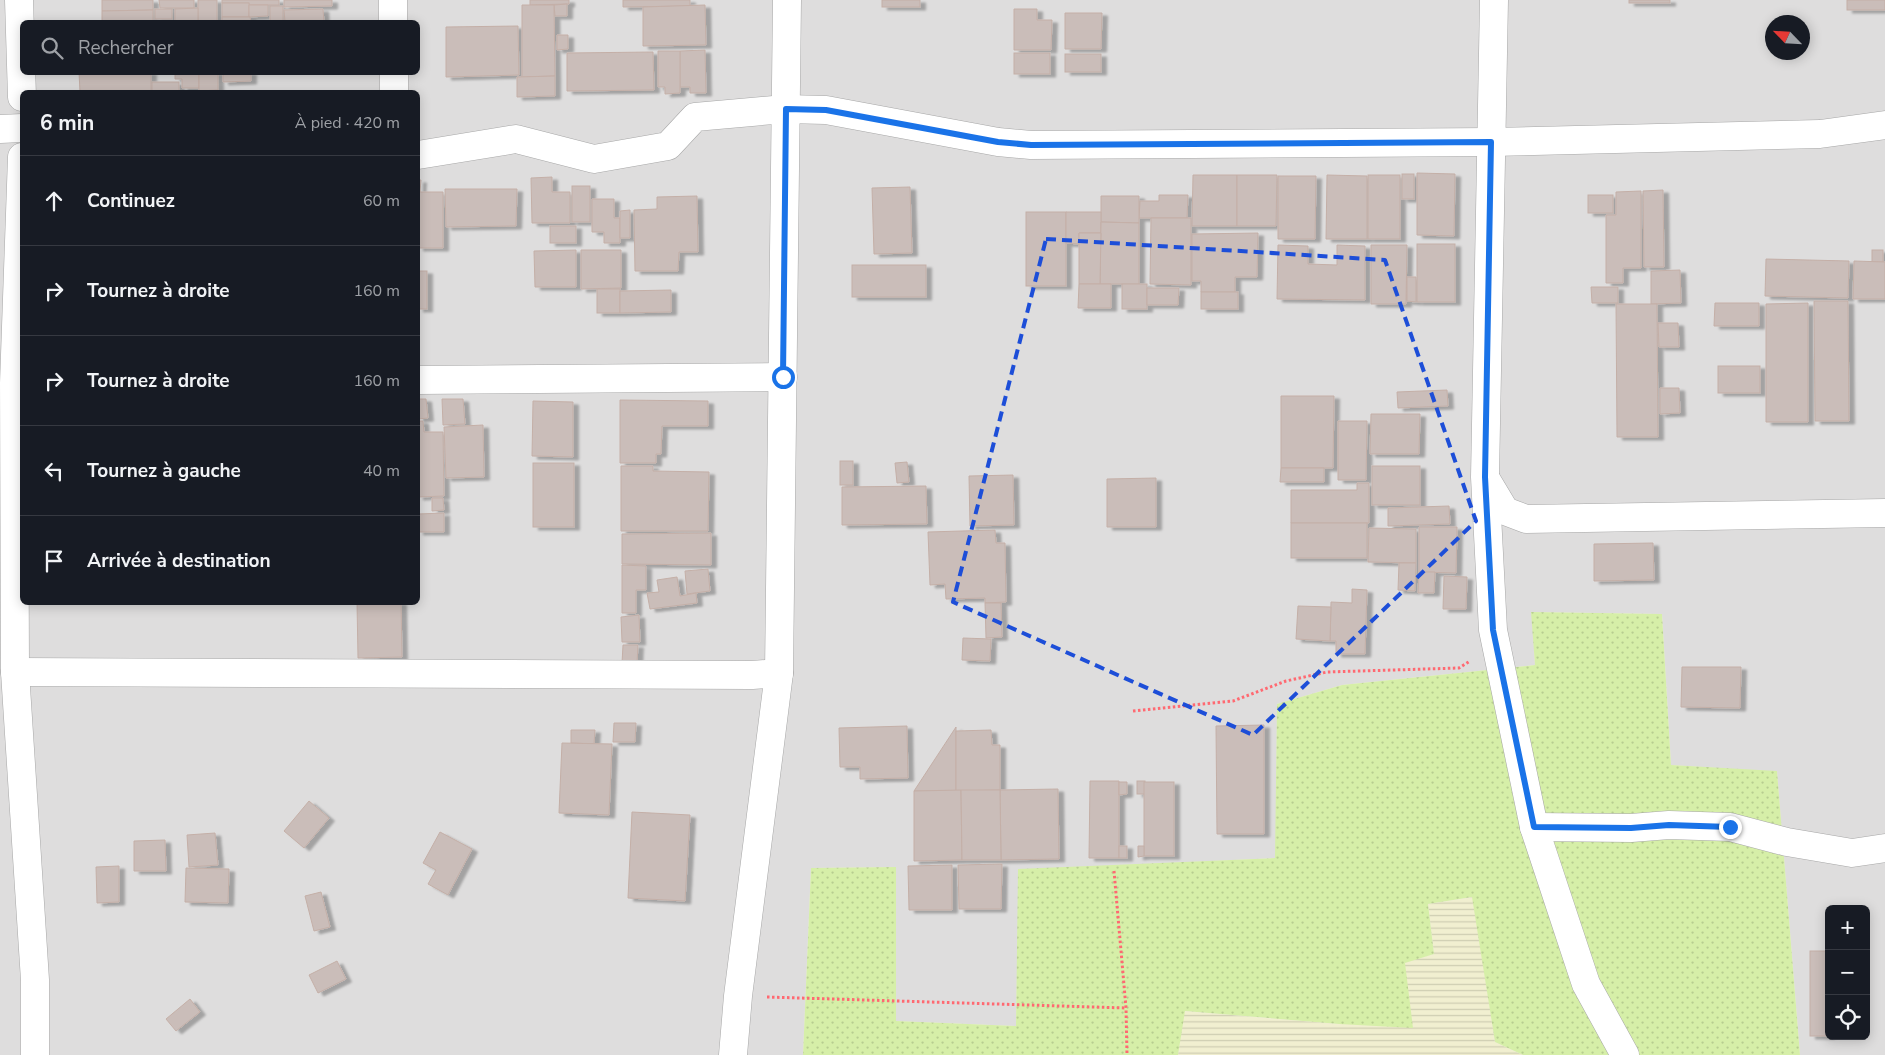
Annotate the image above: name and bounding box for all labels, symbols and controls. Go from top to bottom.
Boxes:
north arrow [1765,15,1810,60]
search box [20,20,420,75]
icon: search [38,34,66,62]
text: Rechercher [78,35,173,61]
text: 6 min [40,109,94,137]
text: À pied · 420 m [295,112,400,134]
icon: ahead [40,187,68,215]
text: Continuez [87,188,175,214]
text: 60 m [363,190,400,212]
icon: right [40,277,68,305]
text: Tournez à droite [87,278,230,304]
text: 160 m [353,280,400,302]
route start [772,366,795,389]
icon: right [40,367,68,395]
text: Tournez à droite [87,368,230,394]
text: 160 m [353,370,400,392]
icon: left [40,457,68,485]
text: Tournez à gauche [87,458,241,484]
text: 40 m [363,460,400,482]
icon: arrive [40,547,68,575]
text: Arrivée à destination [87,548,271,574]
route end [1719,816,1742,839]
map controls [1825,905,1870,1040]
button: + [1825,905,1870,950]
button: − [1825,950,1870,995]
button: locate [1825,995,1870,1040]

